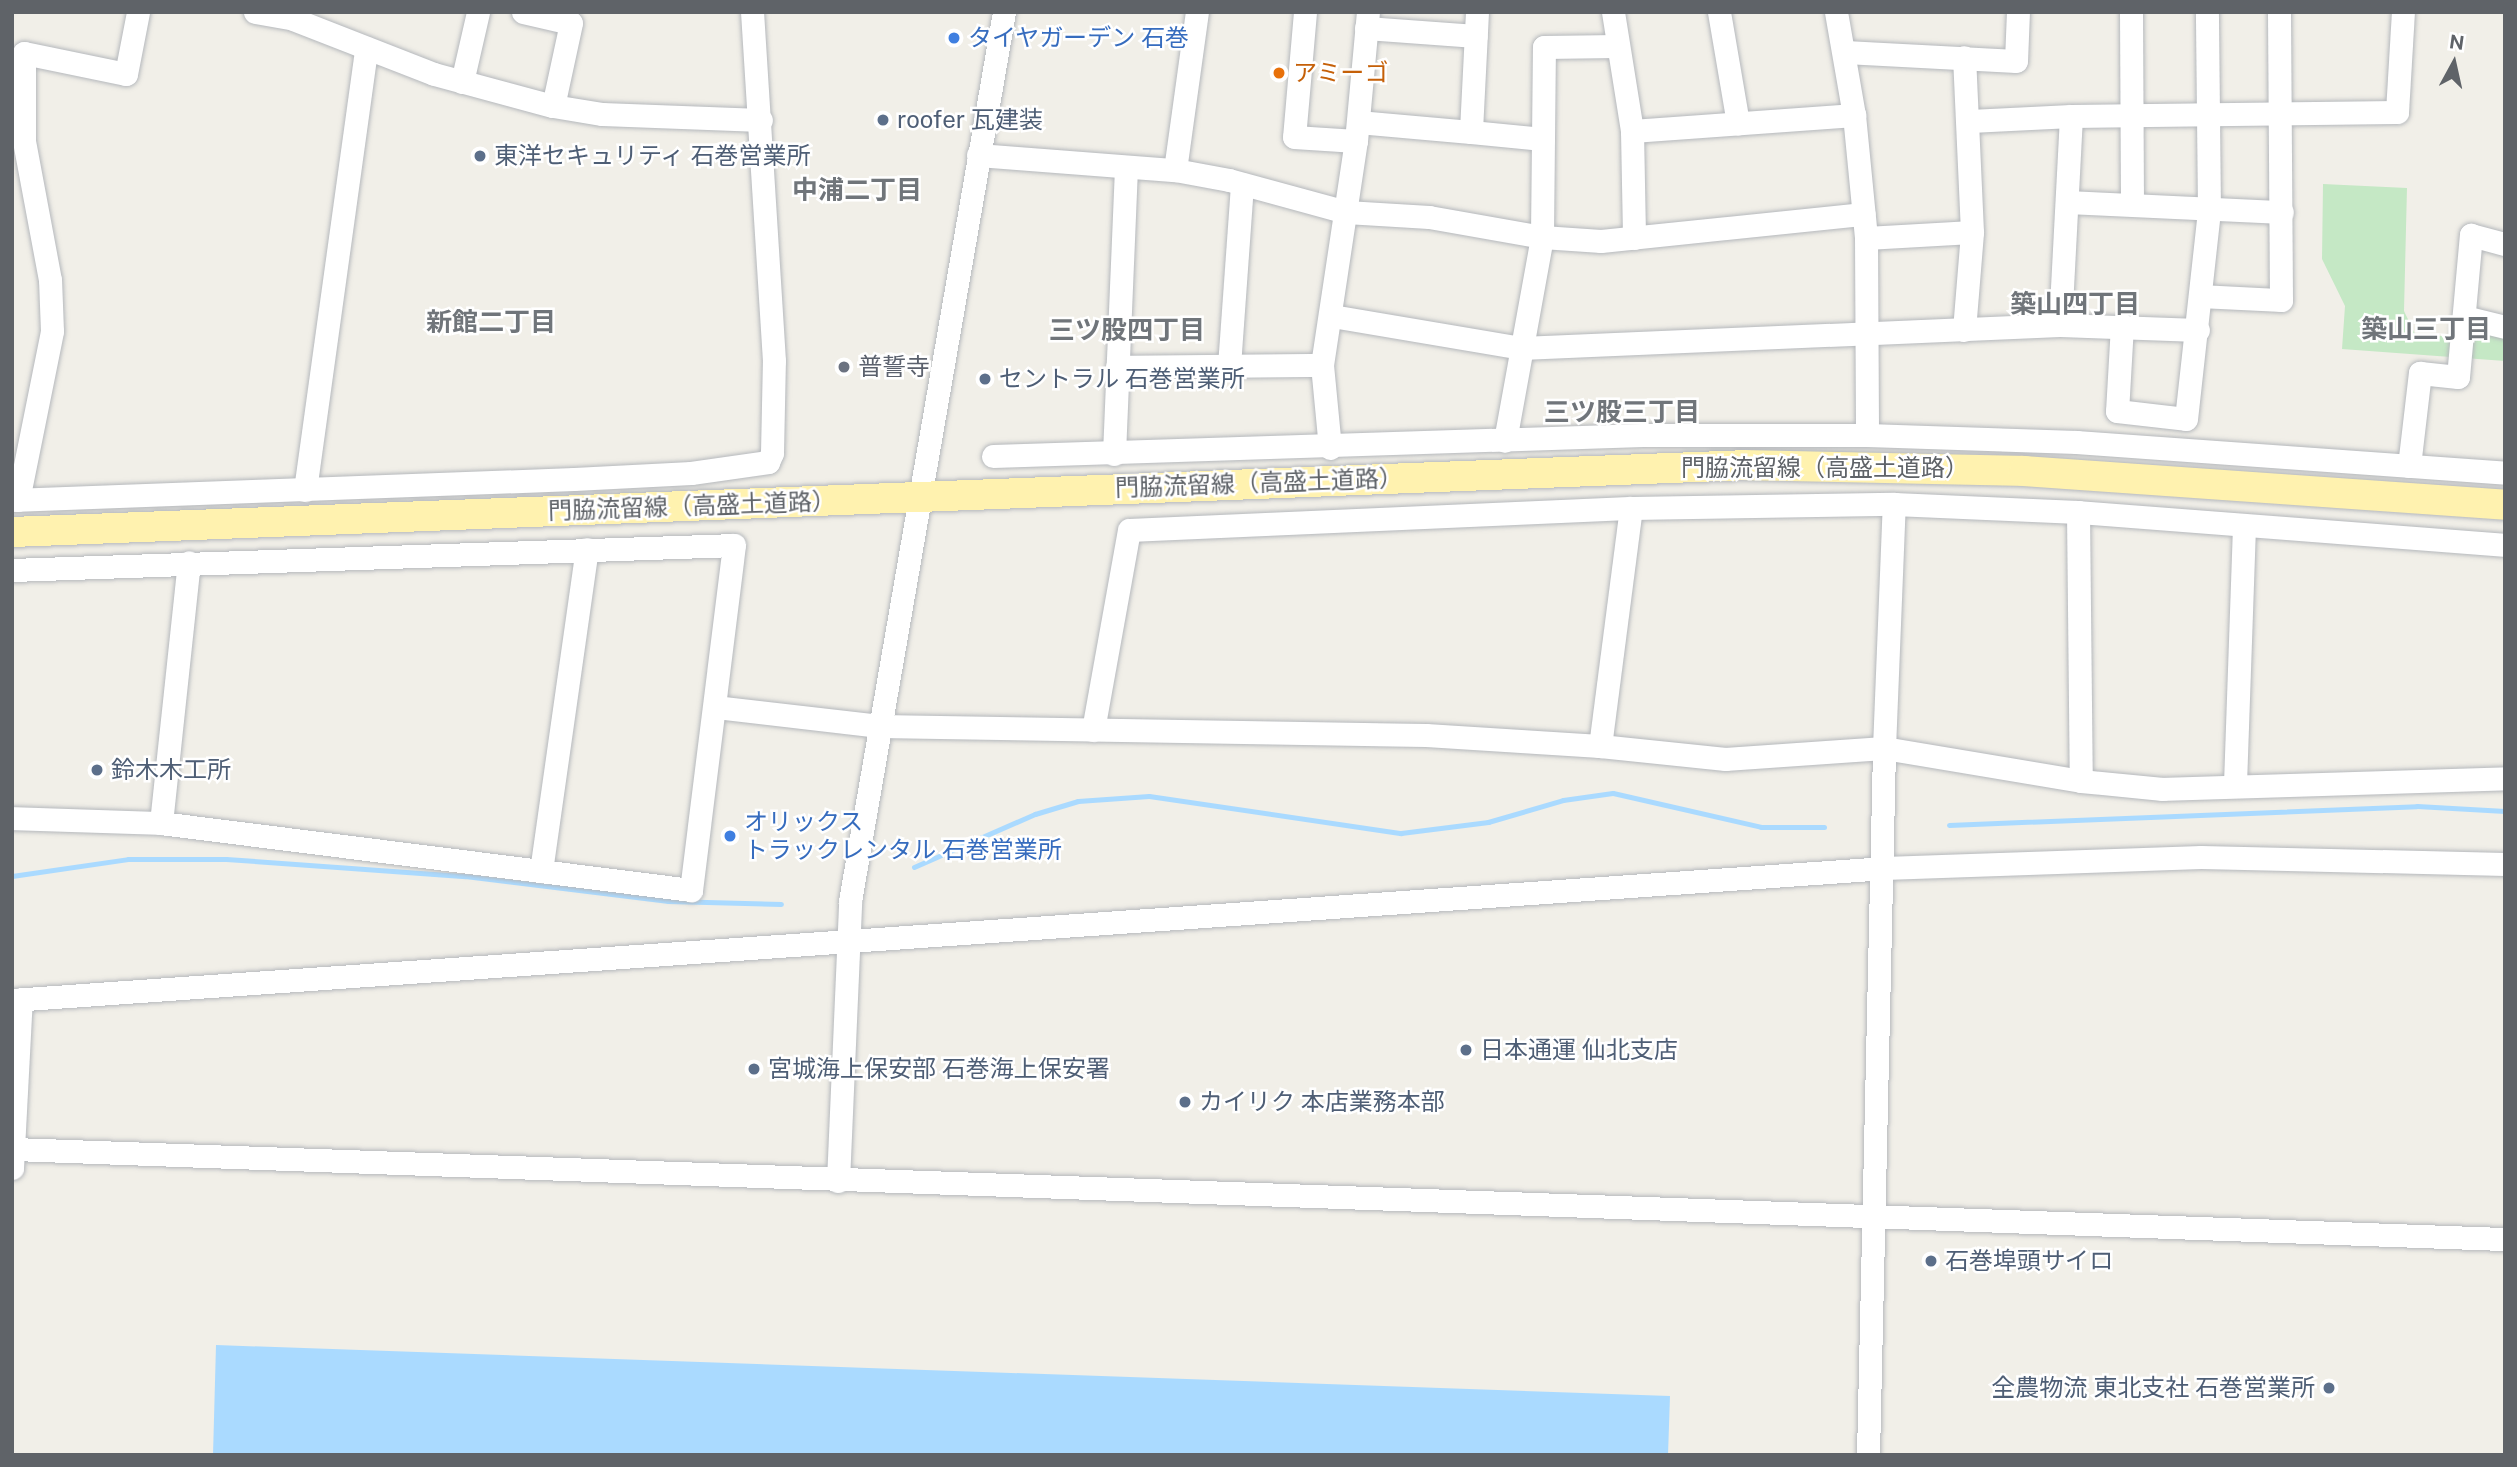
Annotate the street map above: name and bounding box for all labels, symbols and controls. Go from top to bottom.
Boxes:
place label: タイヤガーデン 石巻 [968,24,1190,52]
north arrow [2419,28,2489,98]
marker: タイヤガーデン 石巻 [946,30,962,46]
text: N [2448,30,2466,54]
place label: アミーゴ [1293,59,1389,87]
marker: アミーゴ [1271,65,1287,81]
place label: roofer 瓦建装 [897,106,1043,134]
marker: roofer 瓦建装 [875,112,891,128]
place label: 東洋セキュリティ 石巻営業所 [494,142,812,170]
marker: 東洋セキュリティ 石巻営業所 [472,148,488,164]
district label: 中浦二丁目 [792,174,922,206]
district label: 築山四丁目 [2010,288,2140,320]
district label: 新館二丁目 [426,306,556,338]
district label: 築山三丁目 [2361,313,2491,345]
district label: 三ツ股四丁目 [1049,314,1205,346]
place label: 普誓寺 [858,353,930,381]
marker: 普誓寺 [836,359,852,375]
place label: セントラル 石巻営業所 [999,365,1245,393]
marker: セントラル 石巻営業所 [977,371,993,387]
district label: 三ツ股三丁目 [1544,396,1700,428]
street label: 門脇流留線（高盛土道路） [1681,454,1969,482]
street label: 門脇流留線（高盛土道路） [1115,464,1403,502]
street label: 門脇流留線（高盛土道路） [548,487,836,525]
place label: 鈴木木工所 [111,756,231,784]
marker: 鈴木木工所 [89,762,105,778]
place label: オリックス トラックレンタル 石巻営業所 [744,808,1062,864]
marker: オリックス トラックレンタル 石巻営業所 [722,828,738,844]
place label: 日本通運 仙北支店 [1480,1036,1678,1064]
marker: 日本通運 仙北支店 [1458,1042,1474,1058]
place label: 宮城海上保安部 石巻海上保安署 [768,1055,1110,1083]
marker: 宮城海上保安部 石巻海上保安署 [746,1061,762,1077]
place label: カイリク 本店業務本部 [1199,1088,1445,1116]
marker: カイリク 本店業務本部 [1177,1094,1193,1110]
place label: 石巻埠頭サイロ [1945,1247,2113,1275]
marker: 石巻埠頭サイロ [1923,1253,1939,1269]
place label: 全農物流 東北支社 石巻営業所 [1991,1374,2315,1402]
marker: 全農物流 東北支社 石巻営業所 [2321,1380,2337,1396]

